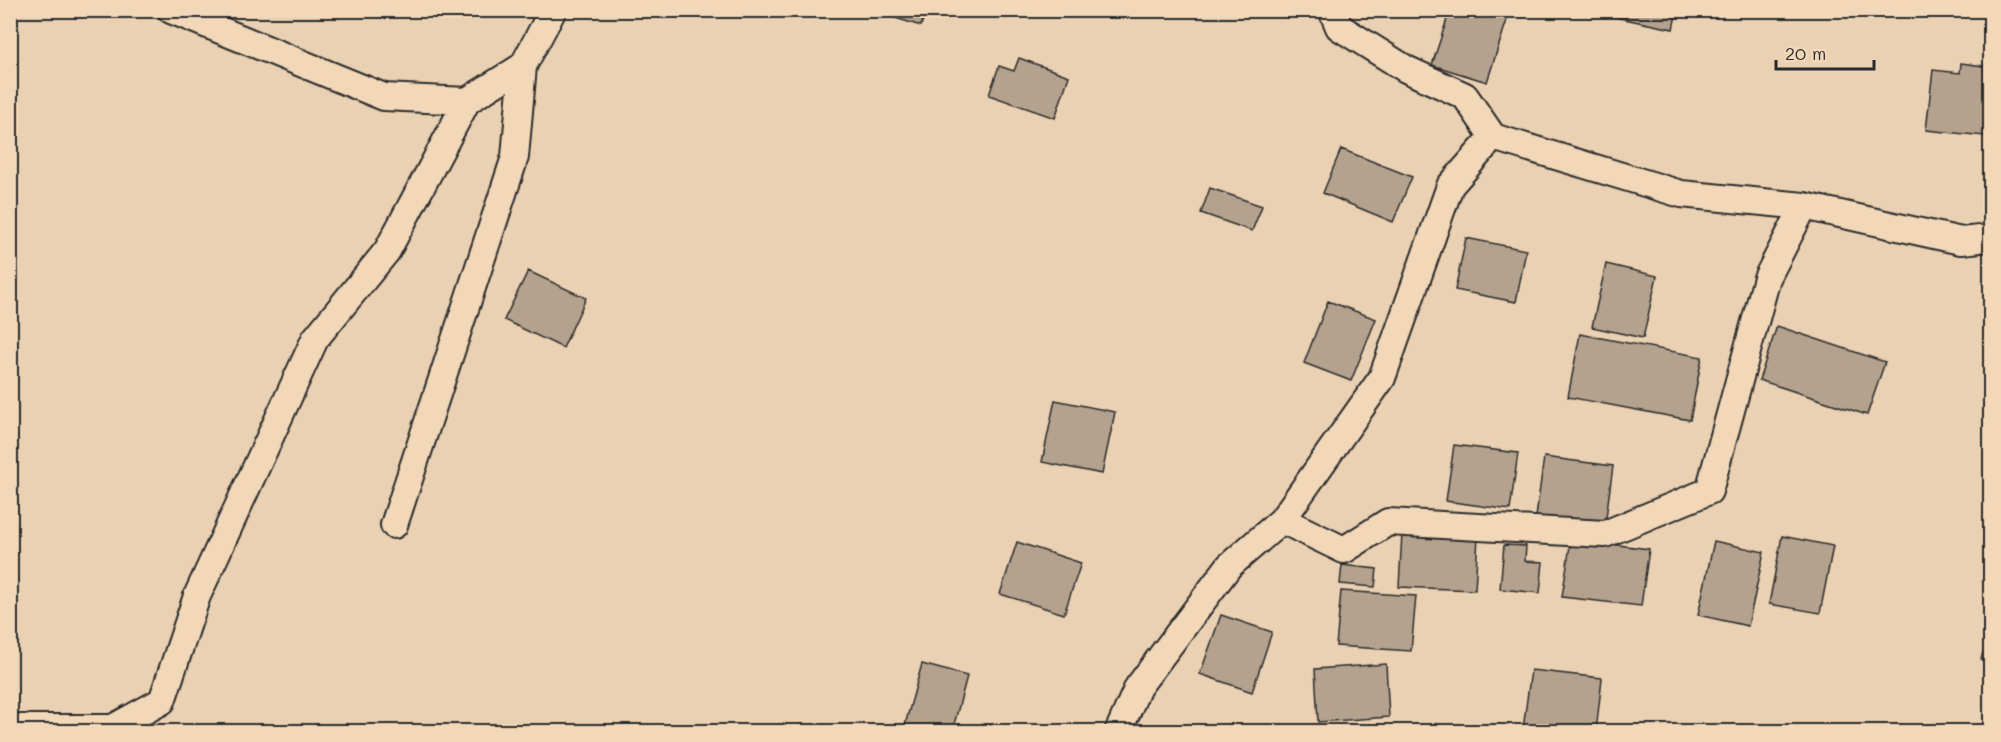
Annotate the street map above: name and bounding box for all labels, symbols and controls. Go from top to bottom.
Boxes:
scale bar [1776,33,1874,71]
text: 20 m [1785,41,1826,65]

